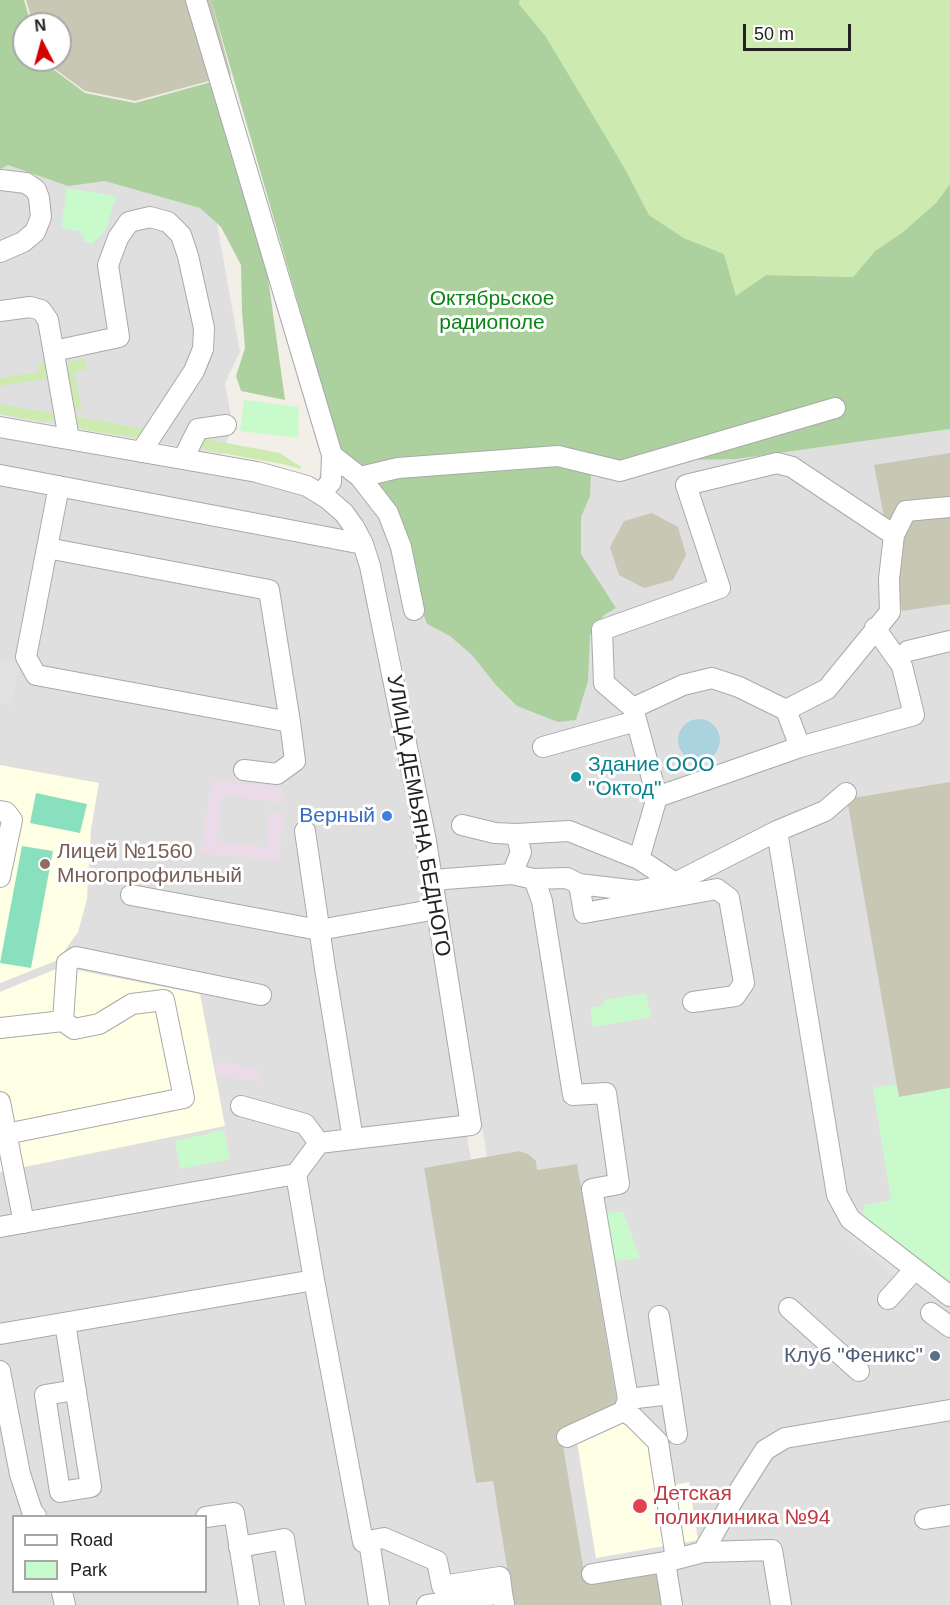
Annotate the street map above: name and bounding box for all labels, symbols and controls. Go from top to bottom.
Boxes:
north arrow [12,12,72,72]
scale bar [746,12,854,50]
text: N [34,17,47,35]
text: 50 m [754,24,794,44]
park label: Октябрьское радиополе [430,286,554,336]
street label: УЛИЦА ДЕМЬЯНА БЕДНОГО [381,673,455,959]
place label: Здание ООО "Октод" [588,752,714,802]
marker: Здание ООО "Октод" [569,770,583,784]
place label: Верный [299,803,375,829]
marker: Верный [380,809,394,823]
place label: Лицей №1560 Многопрофильный [57,839,242,889]
marker: Лицей №1560 Многопрофильный [38,857,52,871]
place label: Клуб "Феникс" [784,1343,923,1369]
marker: Клуб "Феникс" [928,1349,942,1363]
place label: Детская поликлиника №94 [654,1481,830,1531]
marker: Детская поликлиника №94 [631,1497,649,1515]
legend [12,1515,207,1593]
text: Road [70,1530,113,1550]
text: Park [70,1560,107,1580]

